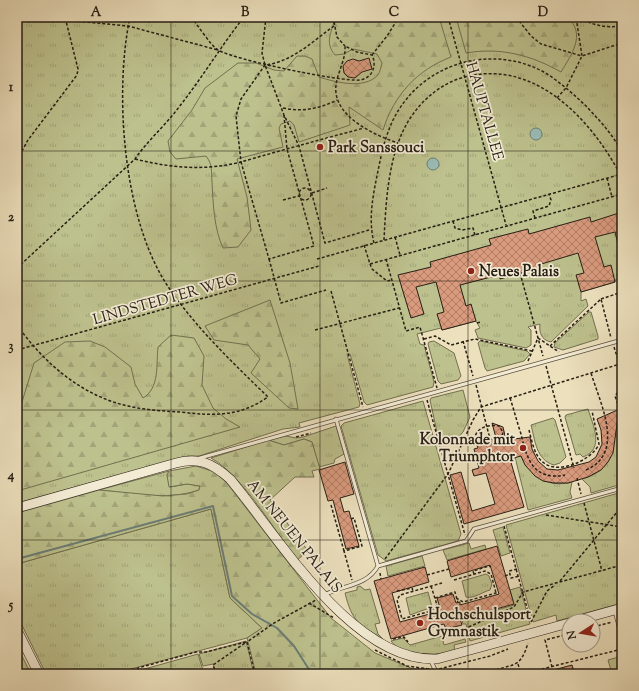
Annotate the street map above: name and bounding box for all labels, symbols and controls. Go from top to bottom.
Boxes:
text: A [91,4,102,22]
text: B [241,4,250,22]
text: C [389,4,399,22]
text: D [538,4,548,22]
street label: HAUPTALLEE [459,60,508,163]
text: 1 [9,79,14,97]
place label: Park Sanssouci [328,138,425,159]
marker: Park Sanssouci [315,142,325,152]
text: 2 [8,209,15,227]
place label: Neues Palais [479,262,559,283]
marker: Neues Palais [466,266,476,276]
street label: LINDSTEDTER WEG [91,270,240,331]
text: 3 [8,338,14,356]
place label: Kolonnade mit Triumphtor [420,430,516,468]
marker: Kolonnade mit Triumphtor [518,443,528,453]
text: 4 [7,467,15,485]
street label: AM NEUEN PALAIS [241,476,346,598]
text: 5 [8,597,14,615]
place label: Hochschulsport Gymnastik [428,605,532,643]
north arrow [561,613,601,653]
marker: Hochschulsport Gymnastik [415,618,425,628]
text: N [563,629,581,642]

